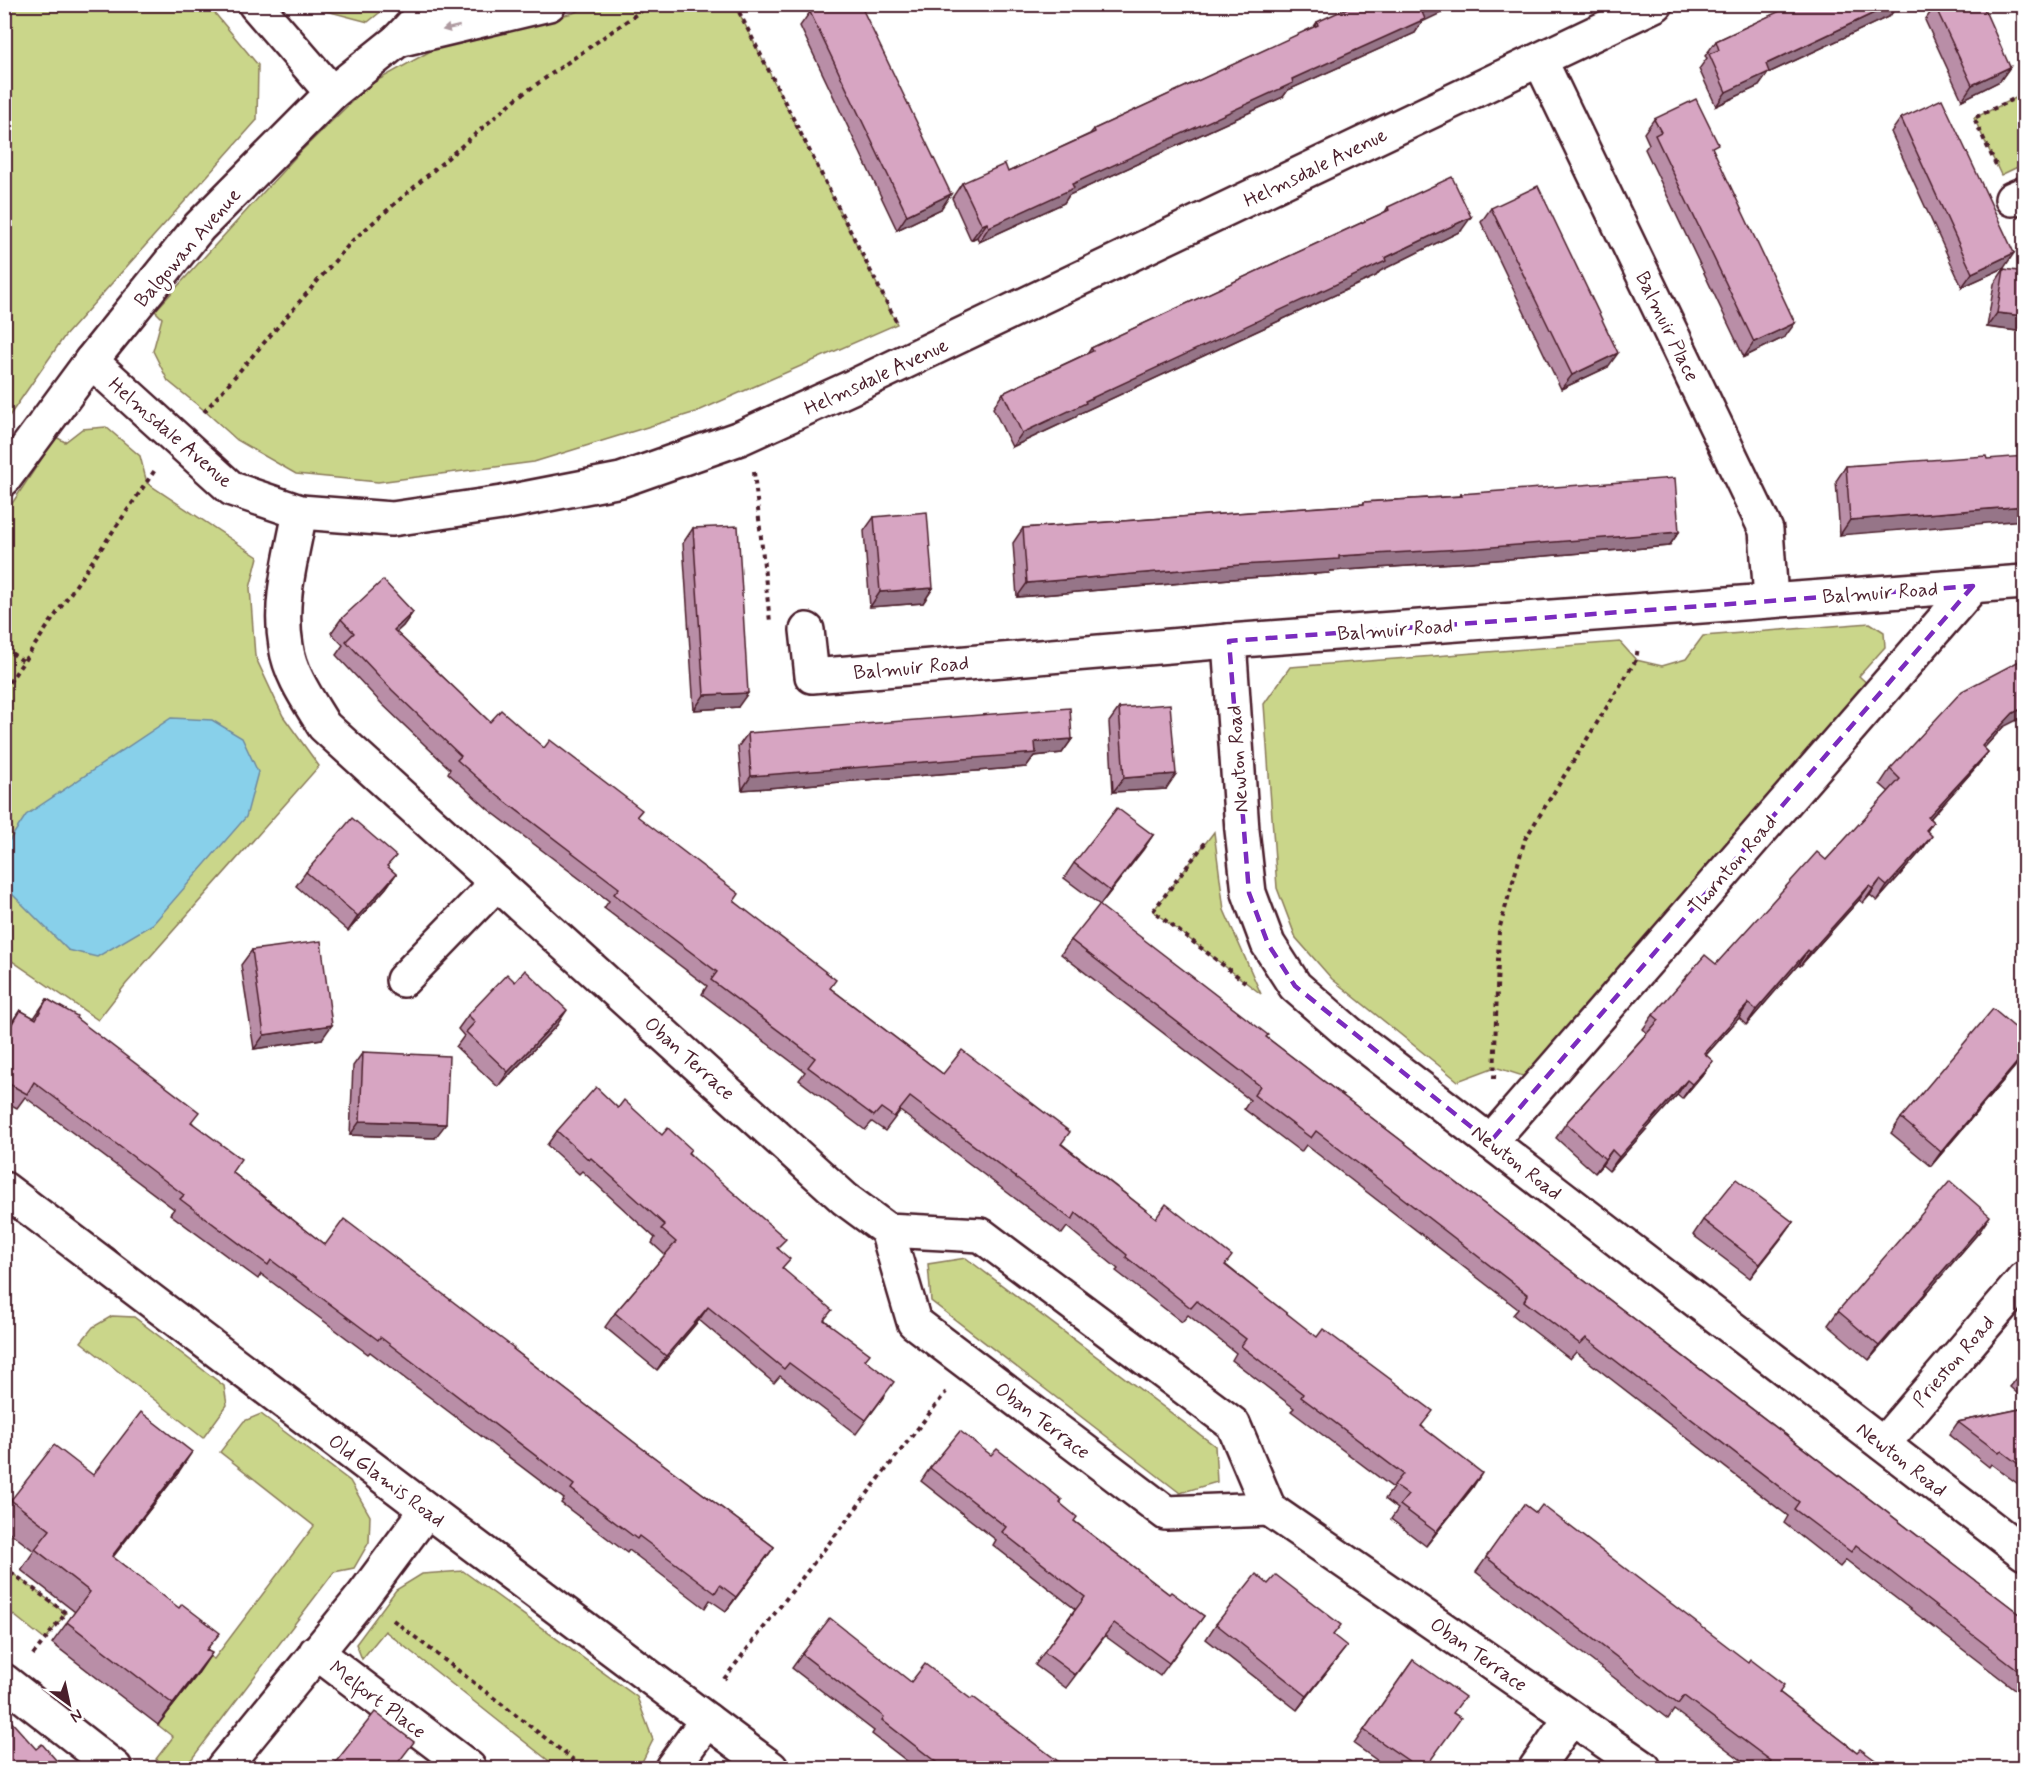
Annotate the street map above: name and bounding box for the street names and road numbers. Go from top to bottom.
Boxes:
street label: Helmsdale Avenue [1239,122,1392,215]
street label: Balgowan Avenue [129,182,248,314]
street label: Balmuir Place [1628,267,1705,386]
street label: Helmsdale Avenue [800,332,953,423]
street label: Helmsdale Avenue [102,372,238,495]
street label: Balmuir Road [1821,576,1939,611]
street label: Balmuir Road [1336,613,1454,648]
street label: Balmuir Road [852,650,970,687]
street label: Newton Road [1221,704,1256,814]
street label: Thornton Road [1683,810,1784,920]
street label: Oban Terrace [638,1011,740,1107]
street label: Newton Road [1465,1119,1567,1207]
street label: Prieston Road [1907,1310,2001,1414]
street label: Oban Terrace [989,1376,1095,1466]
street label: Newton Road [1850,1416,1952,1504]
street label: Old Glamis Road [322,1428,450,1534]
street label: Oban Terrace [1424,1612,1532,1699]
street label: Melfort Place [322,1655,431,1747]

